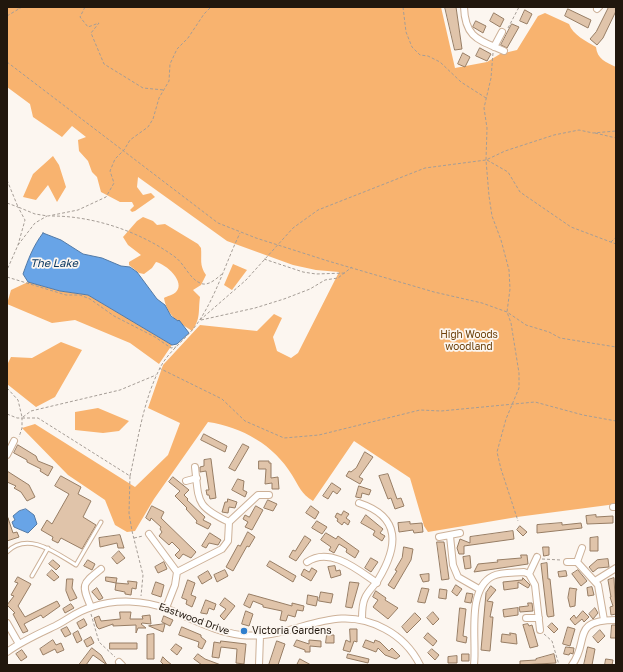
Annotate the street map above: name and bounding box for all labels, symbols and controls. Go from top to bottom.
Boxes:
water label: The Lake [30,257,78,271]
park label: High Woods woodland [440,329,498,352]
street label: Eastwood Drive [157,601,231,637]
place label: Victoria Gardens [252,625,331,637]
marker: Victoria Gardens [239,626,249,636]

